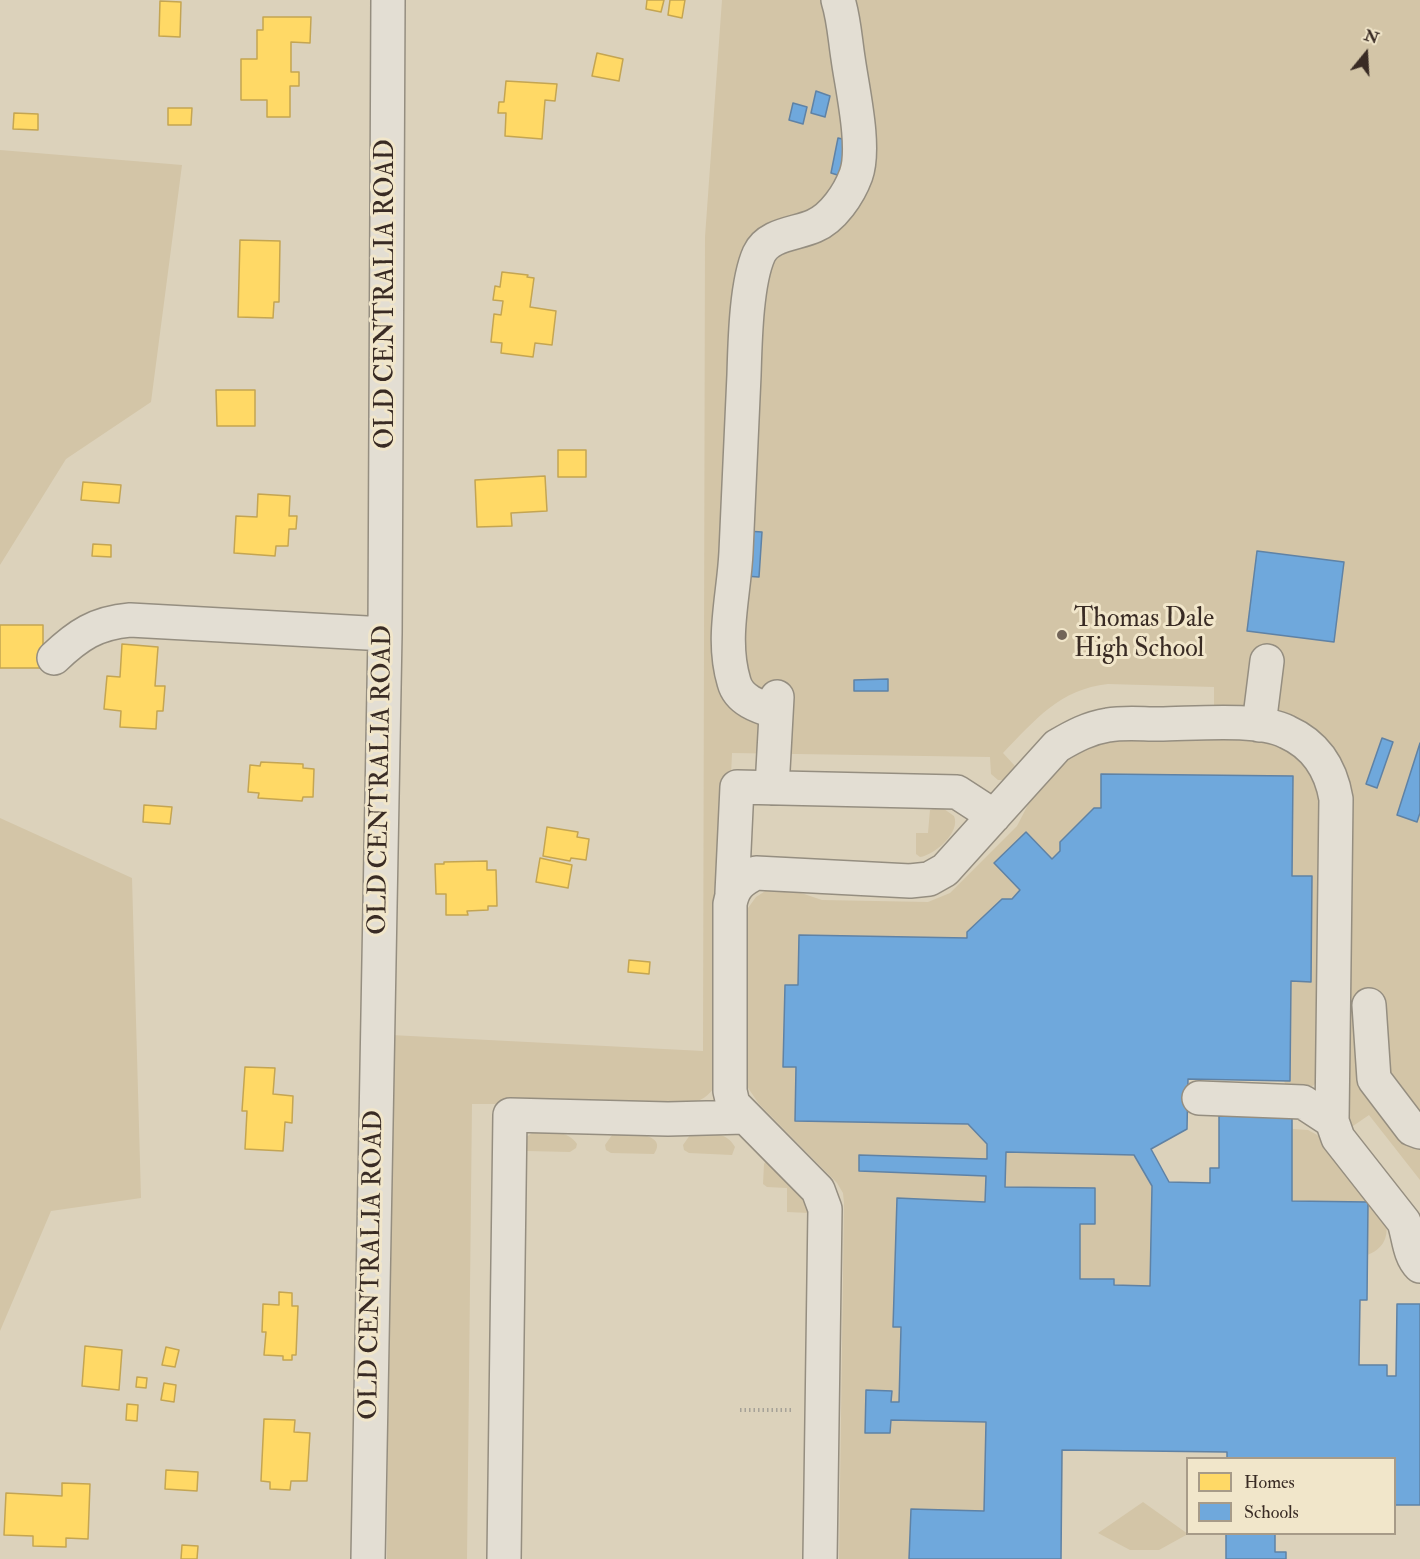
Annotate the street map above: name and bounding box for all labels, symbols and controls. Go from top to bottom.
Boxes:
north arrow [1336,24,1396,84]
text: N [1362,25,1381,49]
street label: OLD CENTRALIA ROAD [371,139,403,449]
place label: Thomas Dale High School [1074,604,1214,666]
street label: OLD CENTRALIA ROAD [364,625,400,935]
marker: Thomas Dale High School [1055,628,1069,642]
street label: OLD CENTRALIA ROAD [355,1110,391,1420]
legend [1186,1457,1396,1535]
text: Homes [1244,1471,1295,1494]
text: Schools [1244,1501,1299,1524]

